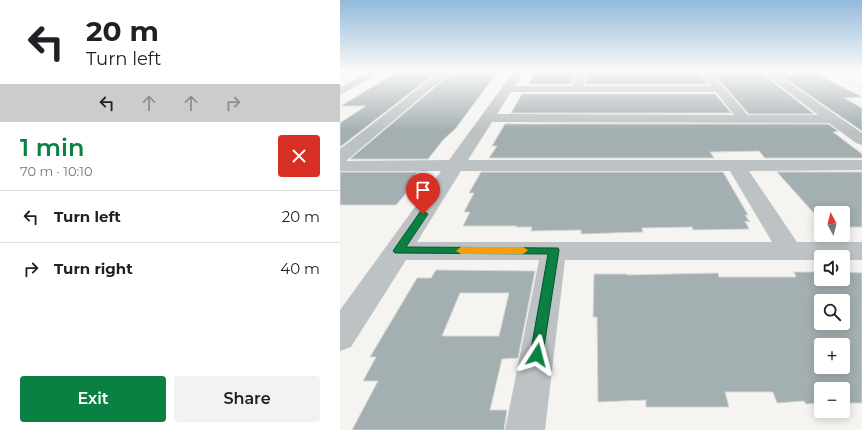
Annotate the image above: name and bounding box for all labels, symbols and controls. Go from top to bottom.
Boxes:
text: 20 m [86,14,159,48]
icon: left [20,16,72,68]
text: Turn left [86,48,161,70]
icon: left [96,92,118,114]
icon: ahead [138,92,160,114]
icon: ahead [180,92,202,114]
icon: right [222,92,244,114]
text: 1 min [20,133,84,162]
button: close [278,135,320,177]
text: 70 m · 10:10 [20,163,93,179]
pin [406,173,440,214]
icon: arrive [412,179,434,201]
icon: left [20,206,42,228]
north arrow [814,206,850,242]
map controls [814,206,850,418]
text: Turn left [54,207,121,226]
text: 20 m [282,207,320,226]
button: sound [814,250,850,286]
icon: right [20,258,42,280]
text: Turn right [54,259,133,278]
text: 40 m [280,259,320,278]
button: search [814,294,850,330]
position arrow [516,334,558,376]
button: + [814,338,850,374]
button: Exit [20,376,166,422]
button: Share [174,376,320,422]
button: − [814,382,850,418]

